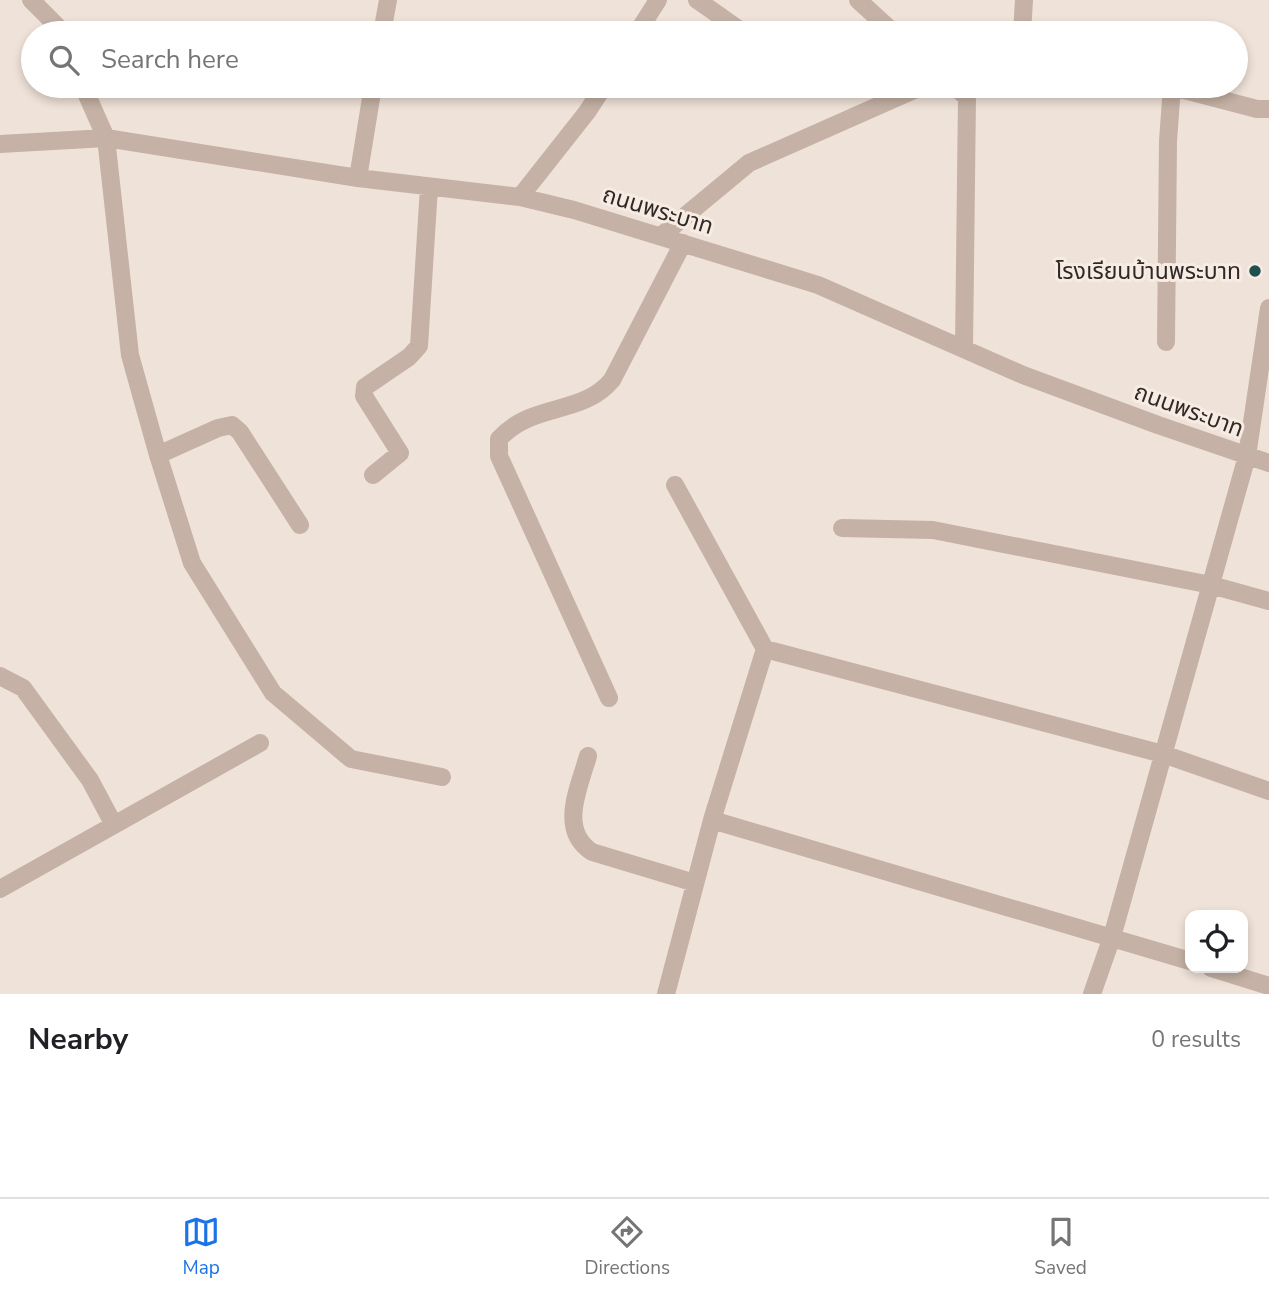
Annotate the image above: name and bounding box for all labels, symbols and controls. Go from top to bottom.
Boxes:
search box [21,21,1248,98]
icon: search [45,41,83,79]
text: Search here [101,42,239,77]
street label: ถนนพระบาท [599,179,717,242]
place label: โรงเรียนบ้านพระบาท [1055,256,1241,287]
marker: โรงเรียนบ้านพระบาท [1247,263,1263,279]
street label: ถนนพระบาท [1130,376,1248,445]
map controls [1185,910,1248,973]
button: locate [1185,910,1248,973]
text: Nearby [28,1019,128,1060]
text: 0 results [1151,1024,1241,1055]
tab: Map [182,1213,220,1281]
tab: Directions [584,1213,670,1281]
tab: Saved [1034,1213,1087,1281]

